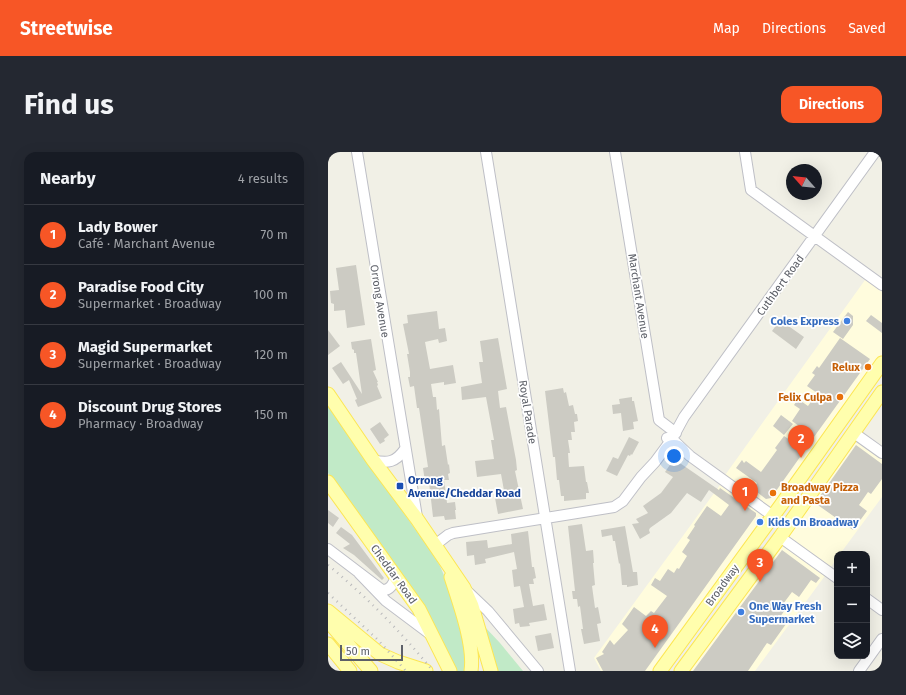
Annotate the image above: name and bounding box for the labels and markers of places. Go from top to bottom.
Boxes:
place label: Coles Express [771,315,840,328]
marker: Coles Express [842,316,852,326]
place label: Relux [832,361,860,374]
marker: Relux [863,362,873,372]
place label: Felix Culpa [778,391,832,404]
marker: Felix Culpa [835,392,845,402]
pin: 2 [788,425,814,458]
place label: Orrong Avenue/Cheddar Road [407,474,521,500]
pin: 1 [732,478,758,511]
marker: Orrong Avenue/Cheddar Road [395,481,405,491]
place label: Broadway Pizza and Pasta [781,481,859,507]
marker: Broadway Pizza and Pasta [768,488,778,498]
place label: Kids On Broadway [768,516,859,529]
marker: Kids On Broadway [755,517,765,527]
pin: 3 [747,549,773,582]
place label: One Way Fresh Supermarket [749,600,822,626]
marker: One Way Fresh Supermarket [736,607,746,617]
pin: 4 [642,615,668,648]

